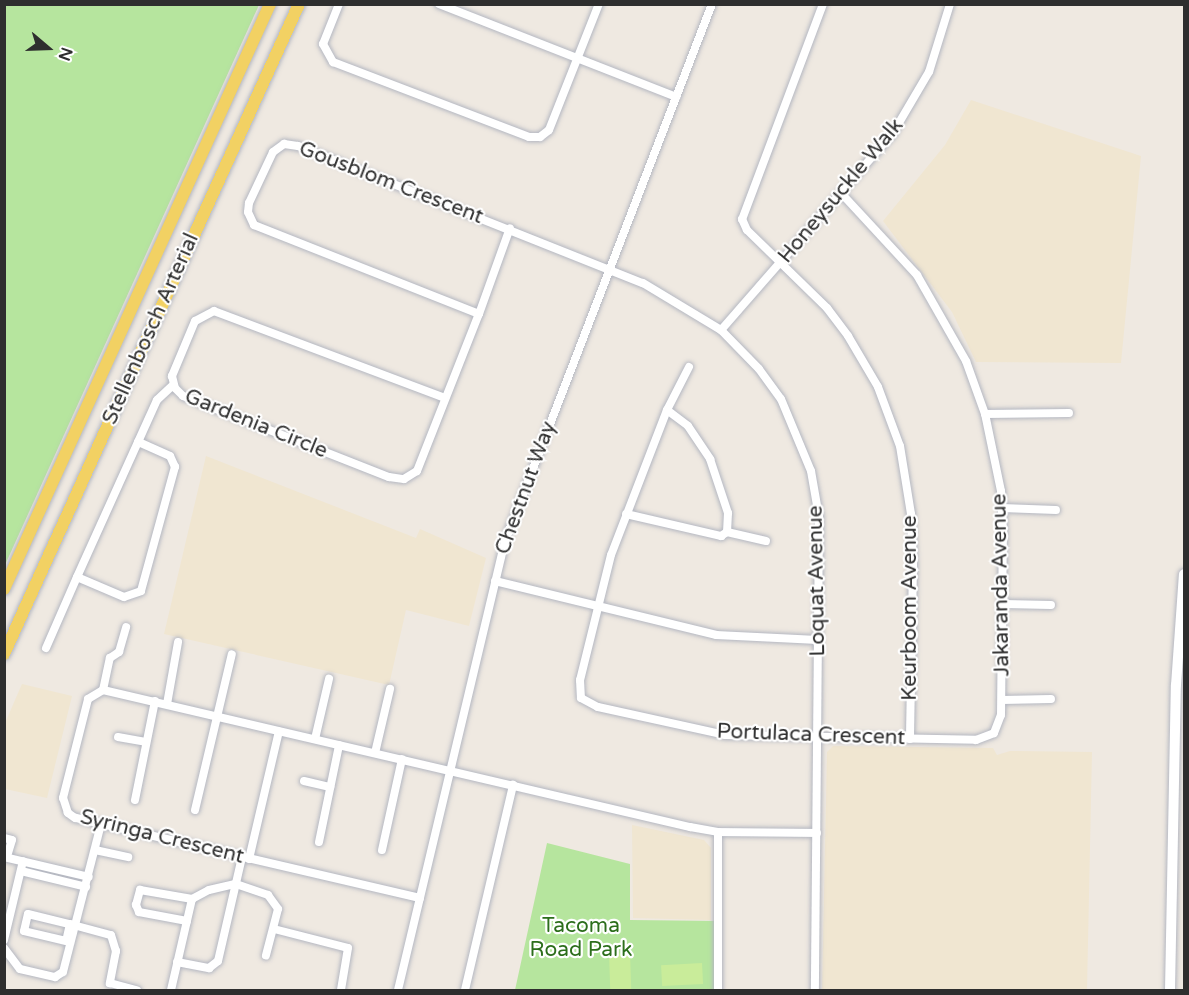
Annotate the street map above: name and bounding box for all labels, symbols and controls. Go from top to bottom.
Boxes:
north arrow [18,18,78,78]
text: N [53,45,77,63]
street label: Honeysuckle Walk [773,114,909,268]
street label: Gousblom Crescent [295,136,487,230]
street label: Stellenbosch Arterial [97,230,205,428]
street label: Gardenia Circle [181,384,331,464]
street label: Chestnut Way [490,418,562,558]
street label: Jakaranda Avenue [987,493,1015,677]
street label: Loquat Avenue [803,505,831,657]
street label: Keurboom Avenue [897,515,923,701]
street label: Portulaca Crescent [716,719,906,751]
street label: Syringa Crescent [78,804,246,870]
park label: Tacoma Road Park [529,913,633,963]

